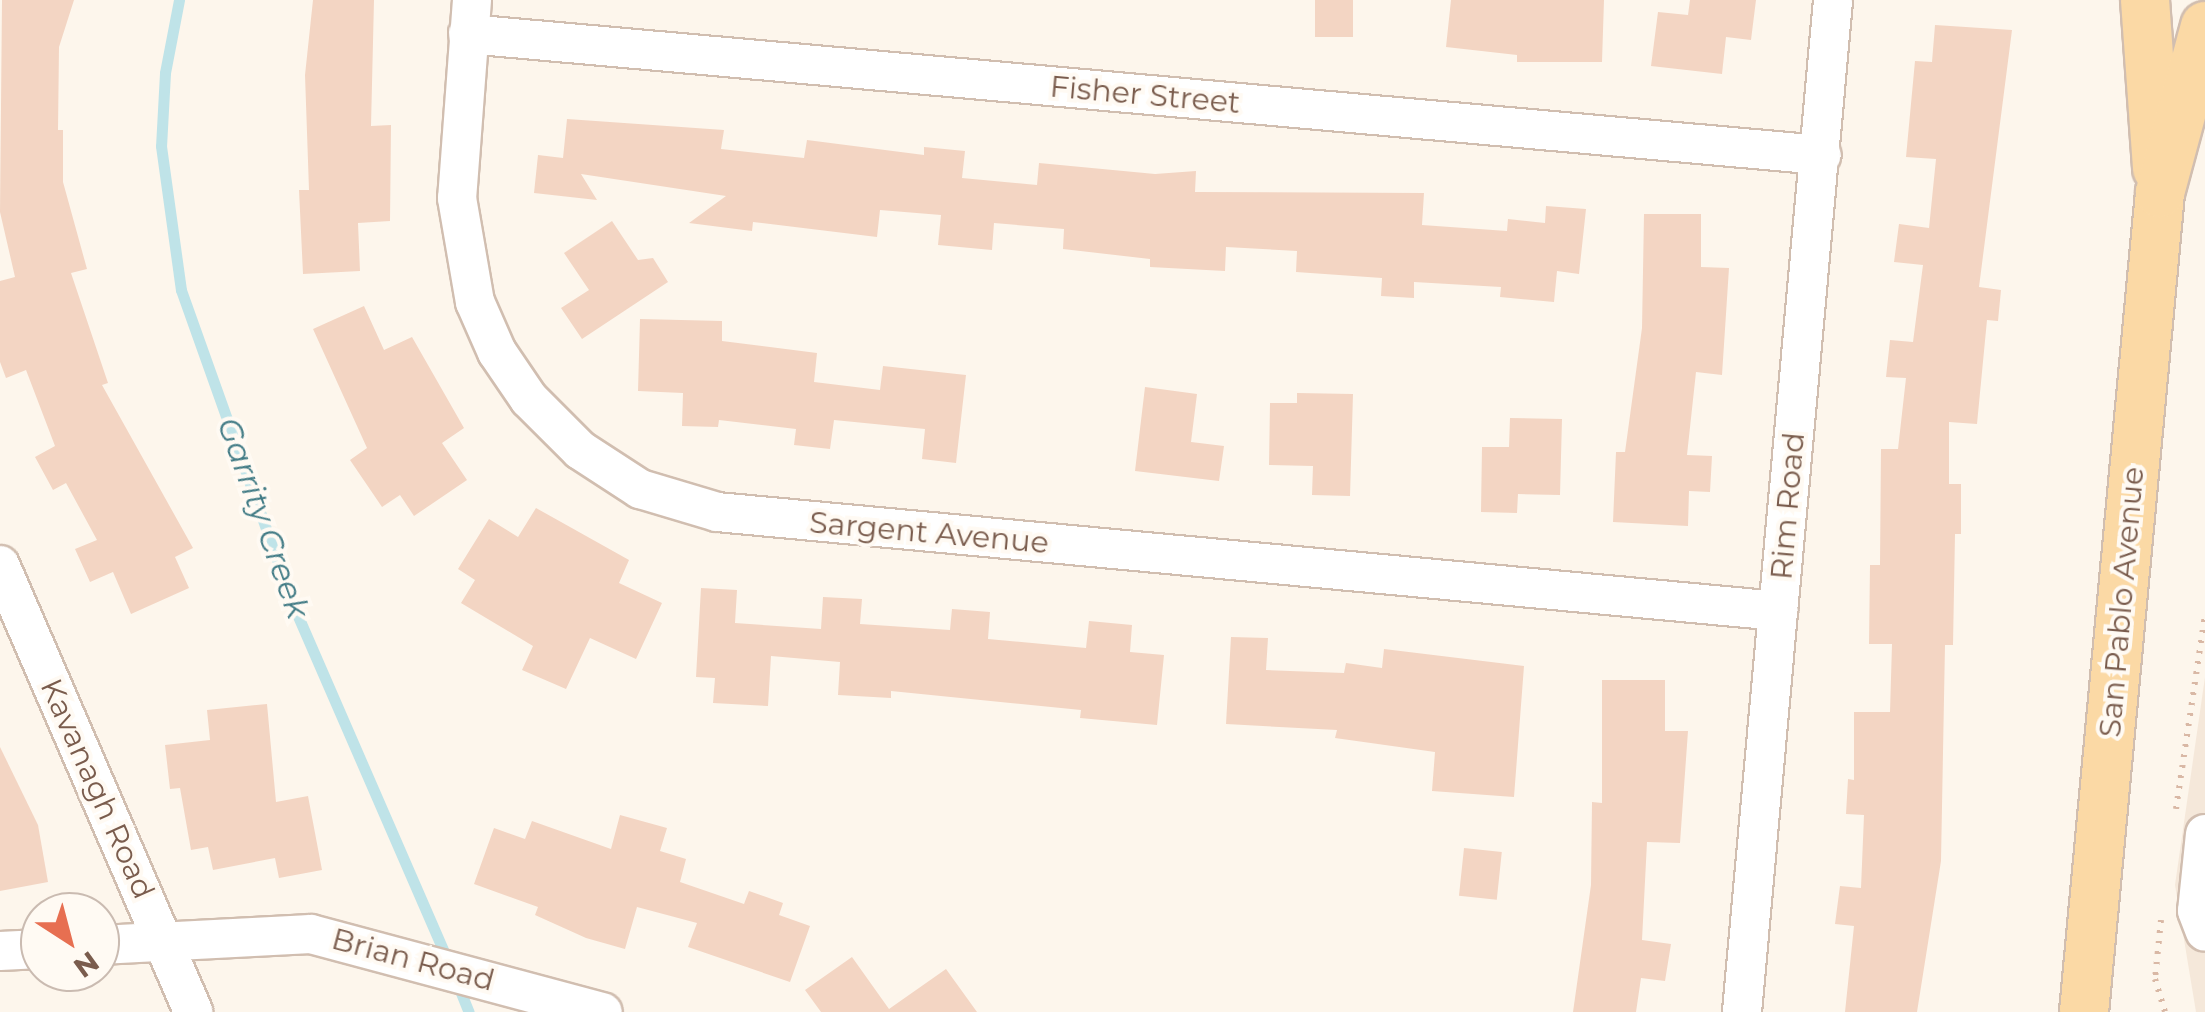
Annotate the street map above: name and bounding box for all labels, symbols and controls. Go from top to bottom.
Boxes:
street label: Fisher Street [1048,69,1242,121]
water label: Garrity Creek [209,412,317,624]
street label: Rim Road [1764,431,1812,581]
street label: San Pablo Avenue [2092,465,2152,739]
street label: Sargent Avenue [808,505,1050,561]
street label: Kavanagh Road [32,674,162,904]
north arrow [20,892,120,992]
street label: Brian Road [328,921,498,999]
text: N [67,944,106,985]

